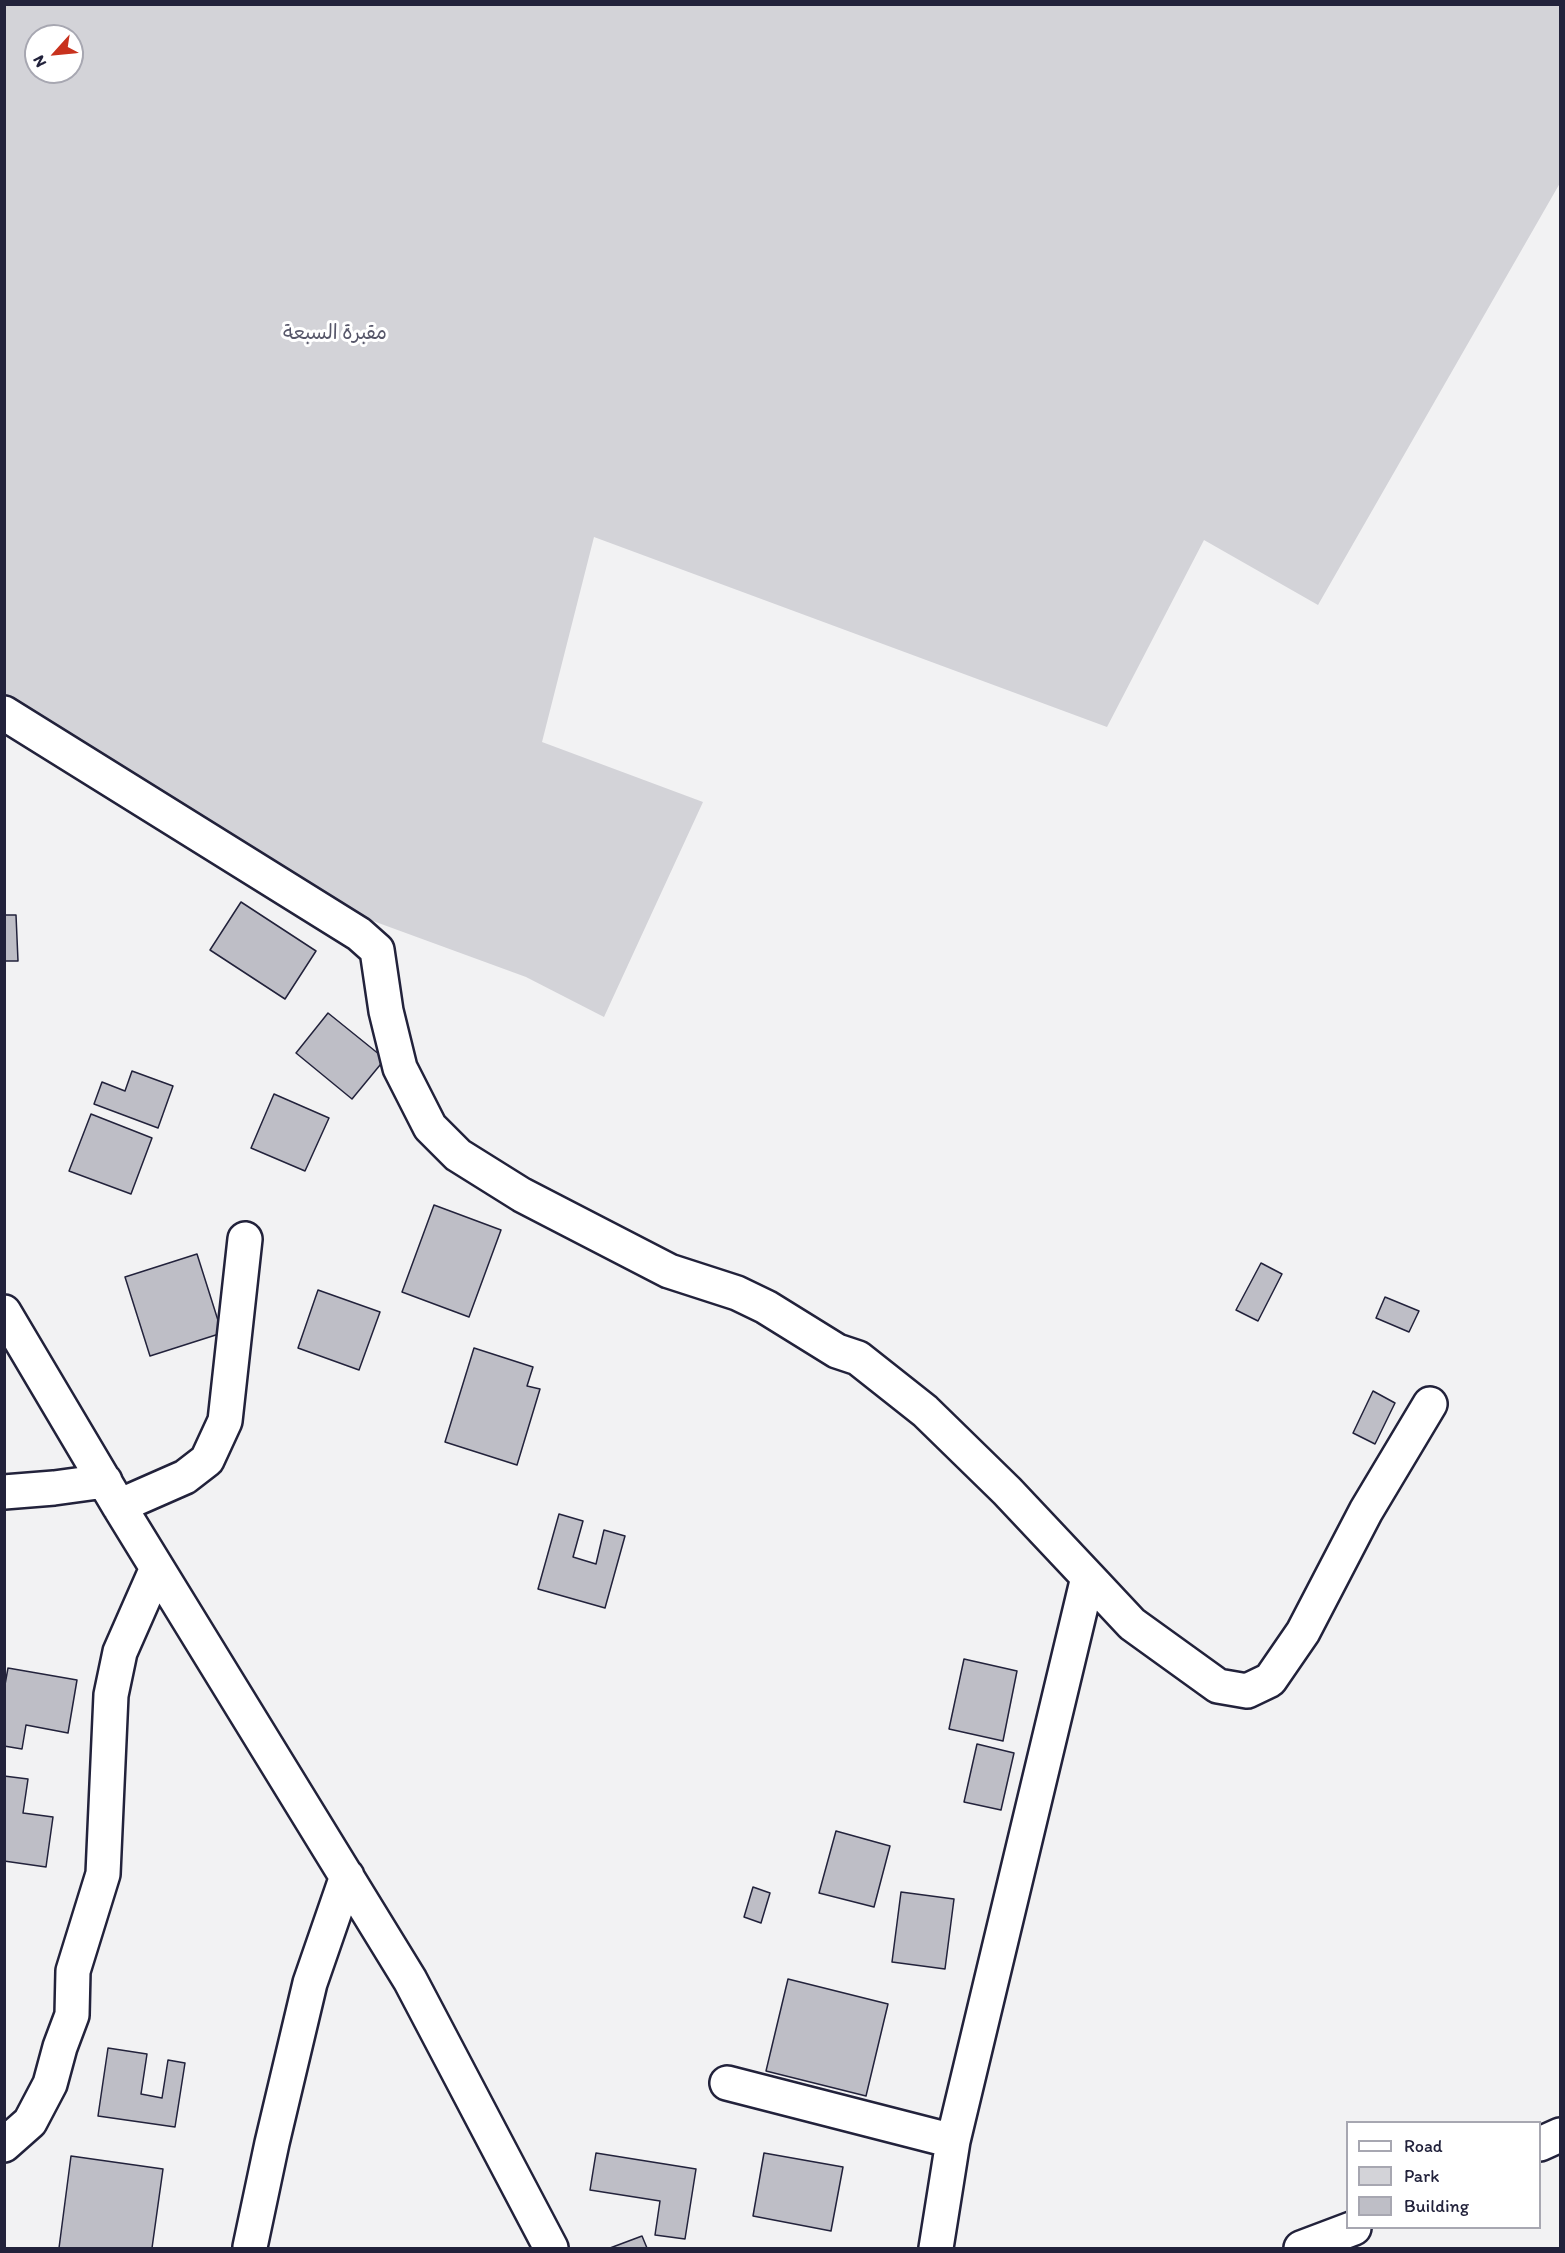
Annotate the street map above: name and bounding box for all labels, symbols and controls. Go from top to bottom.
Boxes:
north arrow [24,24,84,84]
text: N [28,52,50,71]
park label: مقبرة السبعة [283,322,387,346]
legend [1346,2121,1541,2229]
text: Road [1404,2135,1443,2157]
text: Park [1404,2165,1439,2187]
text: Building [1404,2195,1469,2217]

